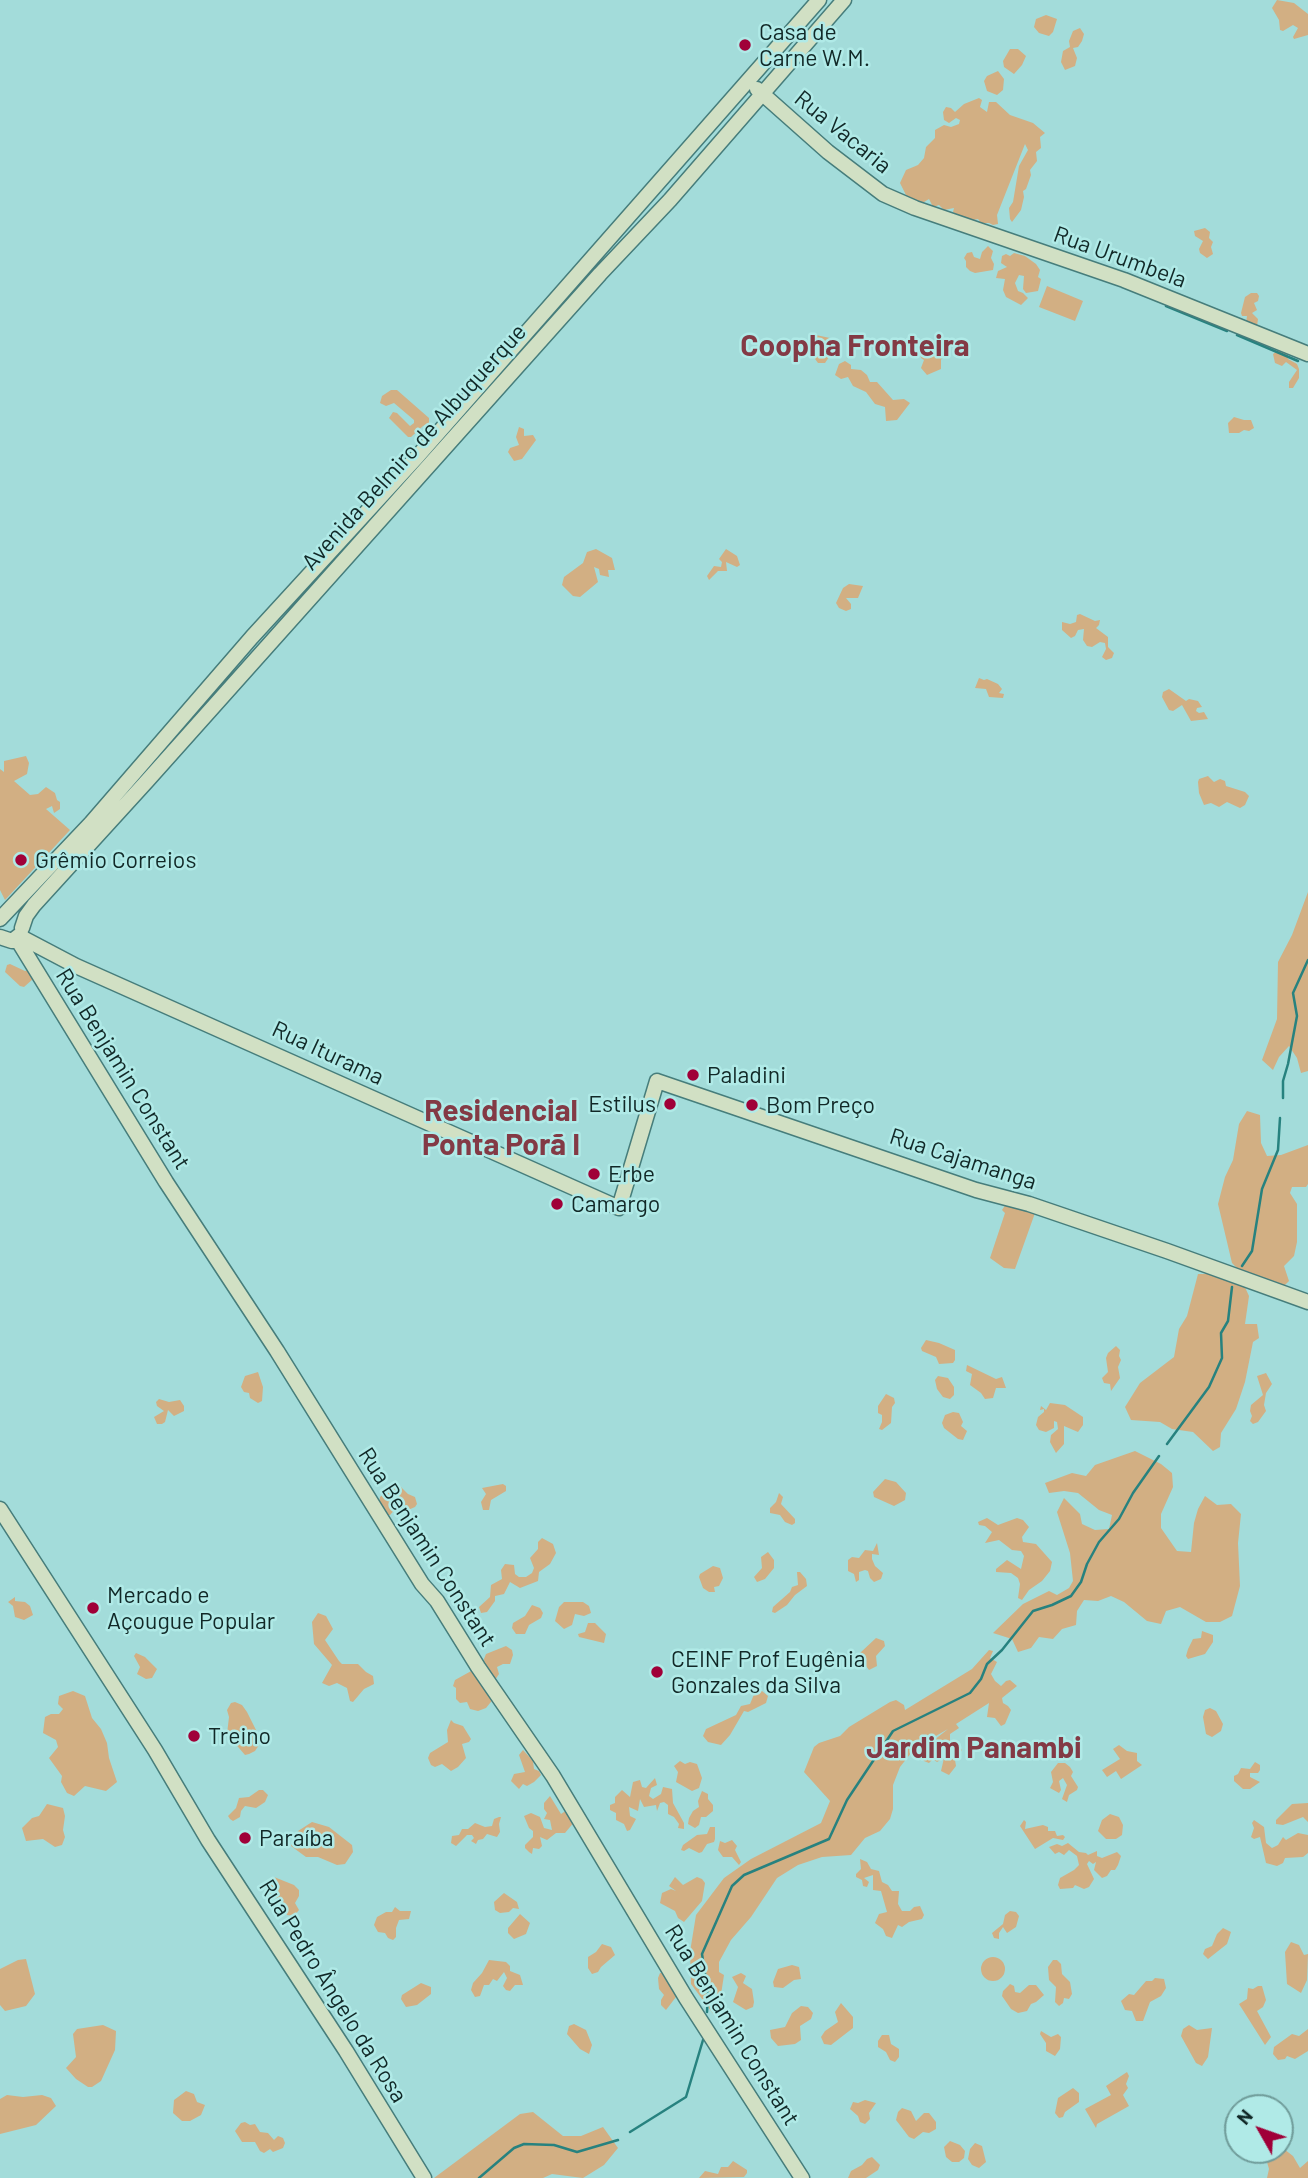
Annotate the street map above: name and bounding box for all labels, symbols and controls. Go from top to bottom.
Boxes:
place label: Casa de Carne W.M. [759,18,870,72]
marker: Casa de Carne W.M. [737,37,753,53]
street label: Rua Vacaria [789,85,897,179]
street label: Rua Urumbela [1050,220,1190,294]
street label: Avenida Belmiro de Albuquerque [296,318,532,576]
district label: Coopha Fronteira [740,328,970,364]
place label: Grêmio Correios [35,846,196,874]
marker: Grêmio Correios [13,852,29,868]
street label: Rua Benjamin Constant [50,963,196,1175]
street label: Rua Iturama [268,1015,388,1091]
place label: Paladini [707,1061,786,1089]
marker: Paladini [685,1067,701,1083]
place label: Estilus [588,1090,656,1118]
place label: Bom Preço [766,1091,875,1119]
district label: Residencial Ponta Porã I [422,1093,580,1164]
marker: Estilus [662,1096,678,1112]
marker: Bom Preço [744,1097,760,1113]
street label: Rua Cajamanga [886,1122,1040,1196]
place label: Erbe [608,1160,655,1188]
marker: Erbe [586,1166,602,1182]
place label: Camargo [571,1190,660,1218]
marker: Camargo [549,1196,565,1212]
street label: Rua Benjamin Constant [352,1442,502,1652]
place label: Mercado e Açougue Popular [107,1581,275,1635]
marker: Mercado e Açougue Popular [85,1600,101,1616]
place label: CEINF Prof Eugênia Gonzales da Silva [671,1645,866,1699]
marker: CEINF Prof Eugênia Gonzales da Silva [649,1664,665,1680]
place label: Treino [208,1722,271,1750]
marker: Treino [186,1728,202,1744]
district label: Jardim Panambi [866,1730,1082,1766]
place label: Paraíba [259,1824,334,1852]
marker: Paraíba [237,1830,253,1846]
street label: Rua Pedro Ângelo da Rosa [253,1874,413,2108]
street label: Rua Benjamin Constant [659,1919,805,2131]
north arrow [1224,2094,1294,2164]
text: N [1231,2104,1257,2129]

